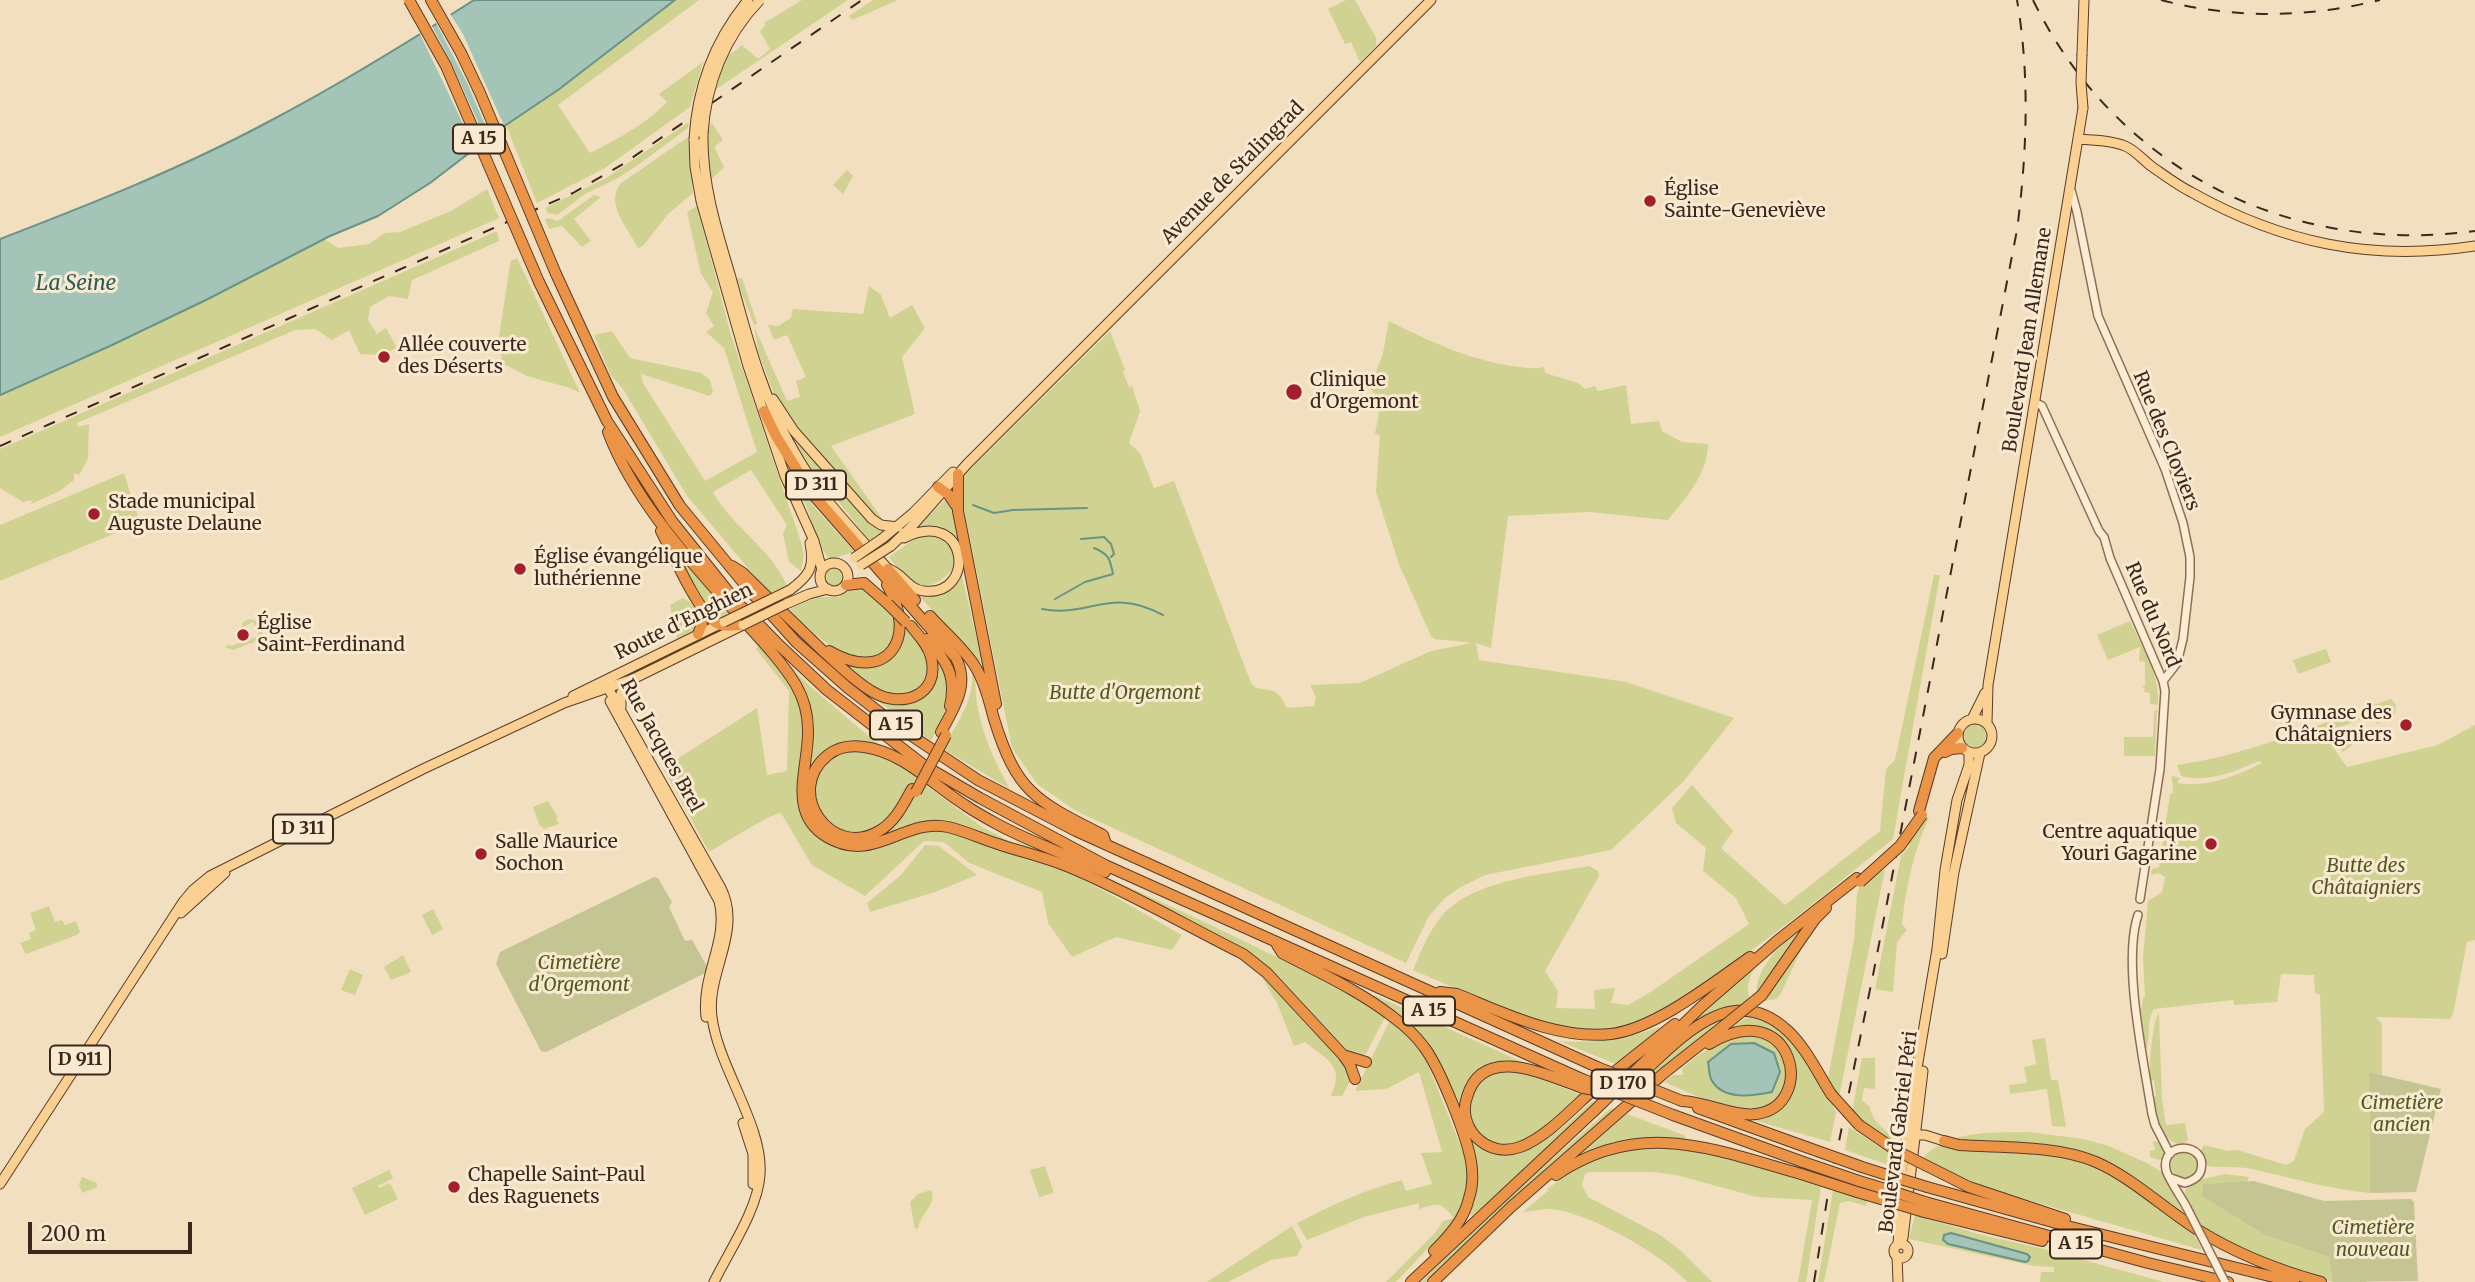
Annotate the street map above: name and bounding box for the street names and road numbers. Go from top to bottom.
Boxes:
street label: Avenue de Stalingrad [1157,97,1309,249]
road number: A 15 [453,124,505,154]
street label: Boulevard Jean Allemane [1999,226,2057,454]
street label: Rue des Cloviers [2128,368,2204,514]
road number: D 311 [786,471,846,500]
street label: Rue du Nord [2120,559,2184,671]
street label: Route d'Enghien [611,579,757,665]
street label: Rue Jacques Brel [615,675,707,817]
road number: A 15 [870,710,922,740]
road number: D 311 [273,814,333,844]
road number: A 15 [1403,996,1455,1026]
street label: Boulevard Gabriel Péri [1875,1030,1923,1234]
road number: D 911 [50,1045,110,1074]
road number: D 170 [1592,1070,1654,1098]
road number: A 15 [2050,1230,2102,1259]

